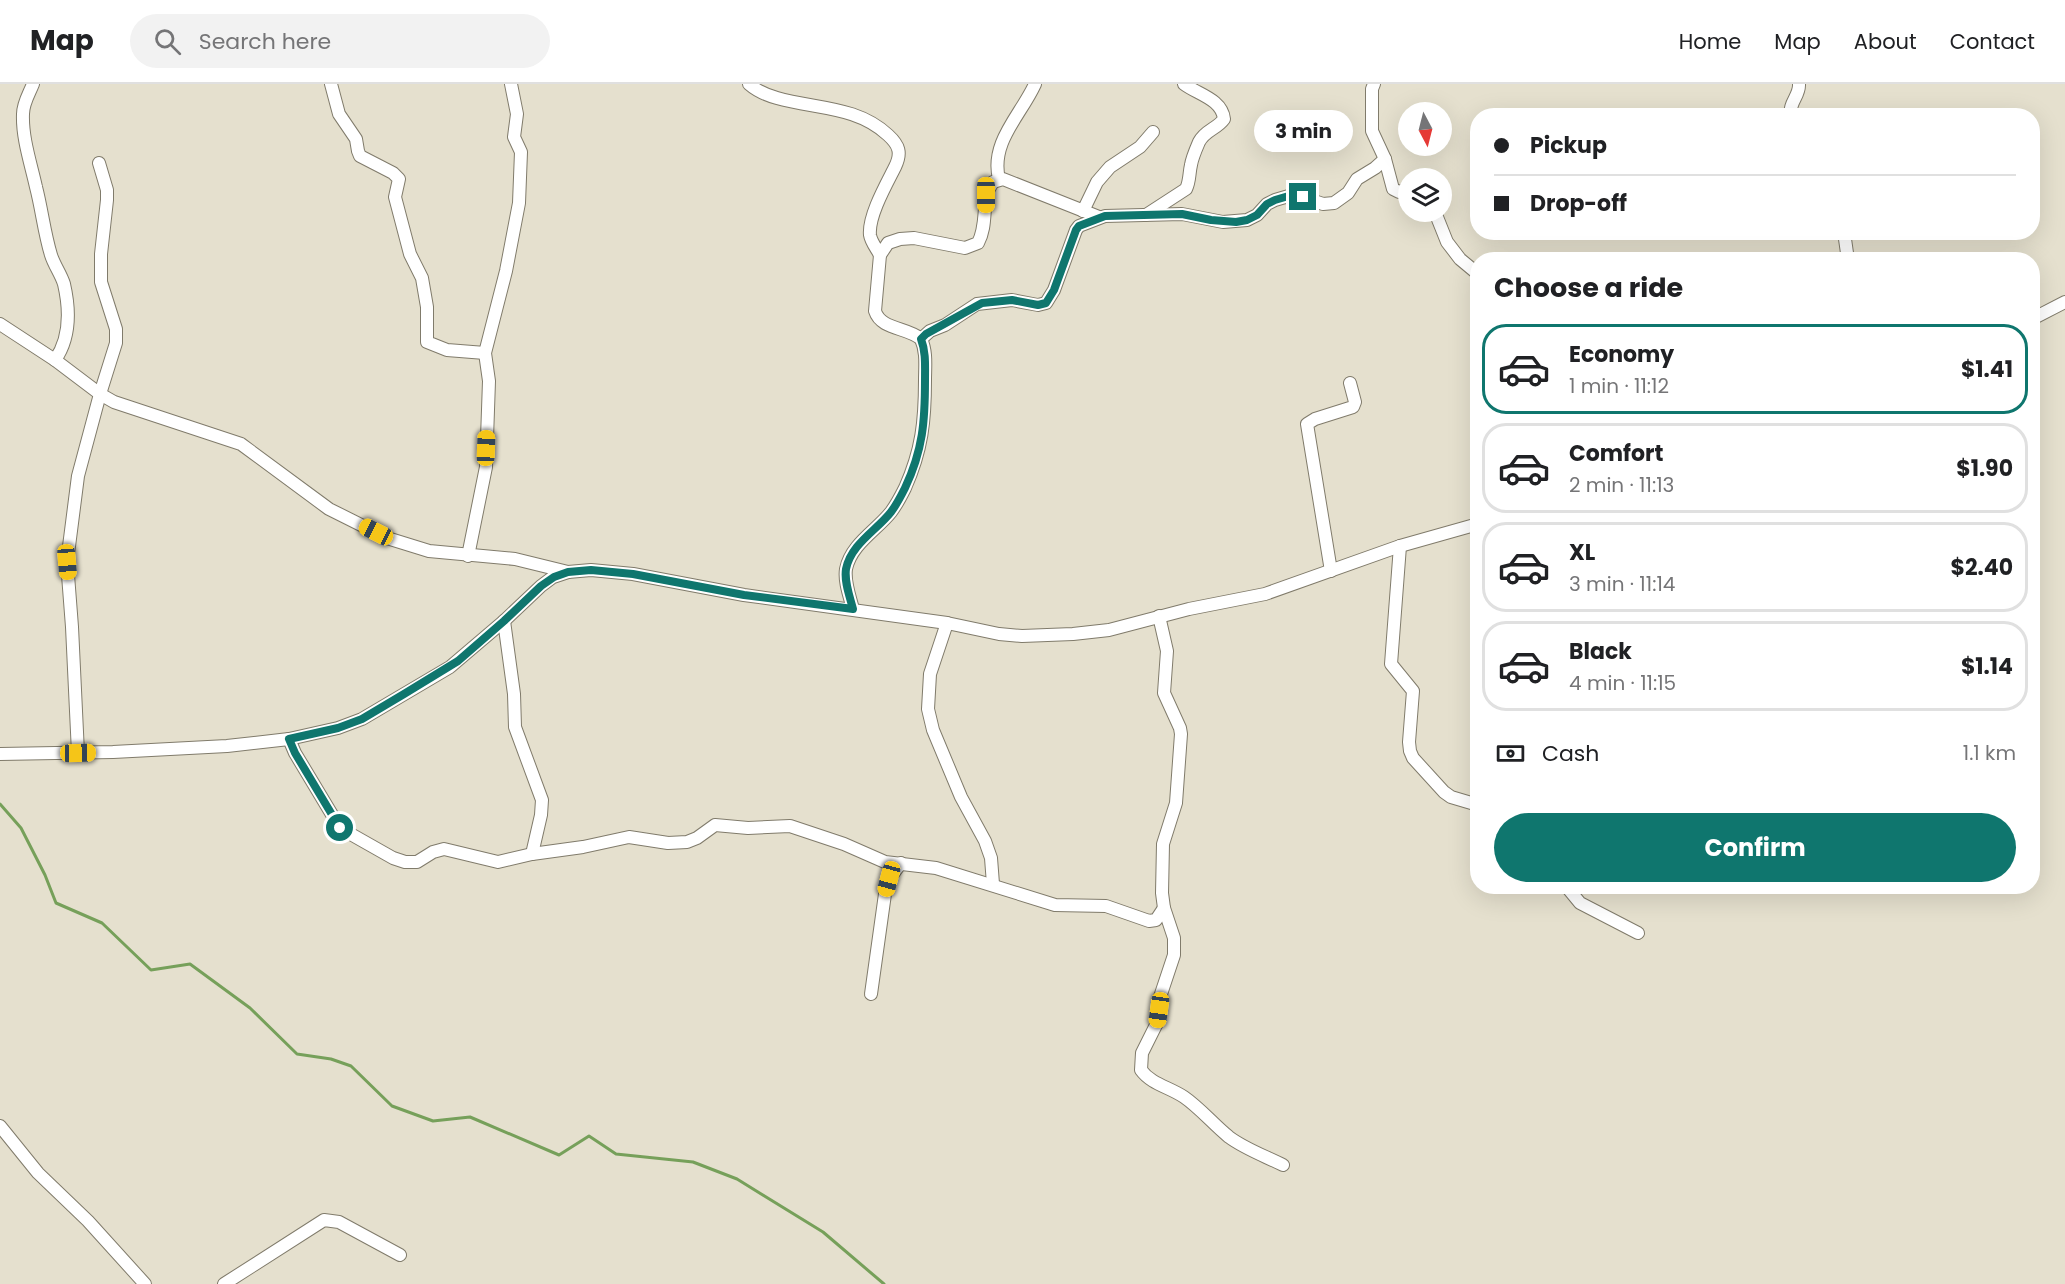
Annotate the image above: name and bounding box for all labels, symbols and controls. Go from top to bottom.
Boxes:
search box [130,14,550,68]
text: Map [30,21,94,60]
icon: search [151,25,184,58]
text: Search here [199,26,331,57]
text: Home [1679,27,1741,56]
text: Map [1774,27,1821,56]
text: About [1854,27,1917,56]
text: Contact [1950,27,2035,56]
north arrow [1398,102,1452,156]
map controls [1398,102,1452,222]
callout: 3 min [1254,110,1352,152]
text: 3 min [1275,117,1332,145]
text: Pickup [1530,130,1607,161]
button: layers [1398,168,1452,222]
car [977,177,995,213]
route end [1289,183,1316,210]
text: Drop-off [1530,188,1627,219]
text: Choose a ride [1494,269,1683,306]
text: Economy [1569,339,1674,370]
icon: car [1497,342,1551,396]
text: $1.41 [1961,354,2013,385]
text: 1 min · 11:12 [1569,372,1669,400]
car [476,430,496,466]
text: Comfort [1569,438,1663,469]
icon: car [1497,441,1551,495]
text: $1.90 [1956,453,2013,484]
text: 2 min · 11:13 [1569,471,1674,499]
car [356,516,396,548]
text: XL [1569,537,1595,568]
icon: car [1497,540,1551,594]
car [56,543,78,581]
text: $2.40 [1951,552,2013,583]
text: 3 min · 11:14 [1569,570,1675,598]
text: Black [1569,636,1632,667]
icon: car [1497,639,1551,693]
text: $1.14 [1961,651,2013,682]
text: 4 min · 11:15 [1569,669,1676,697]
icon: cash [1494,737,1527,770]
text: Cash [1542,738,1599,769]
text: 1.1 km [1963,739,2016,767]
car [60,744,96,762]
button: Confirm [1494,813,2016,882]
route start [326,814,353,841]
car [876,859,902,899]
car [1148,991,1170,1029]

